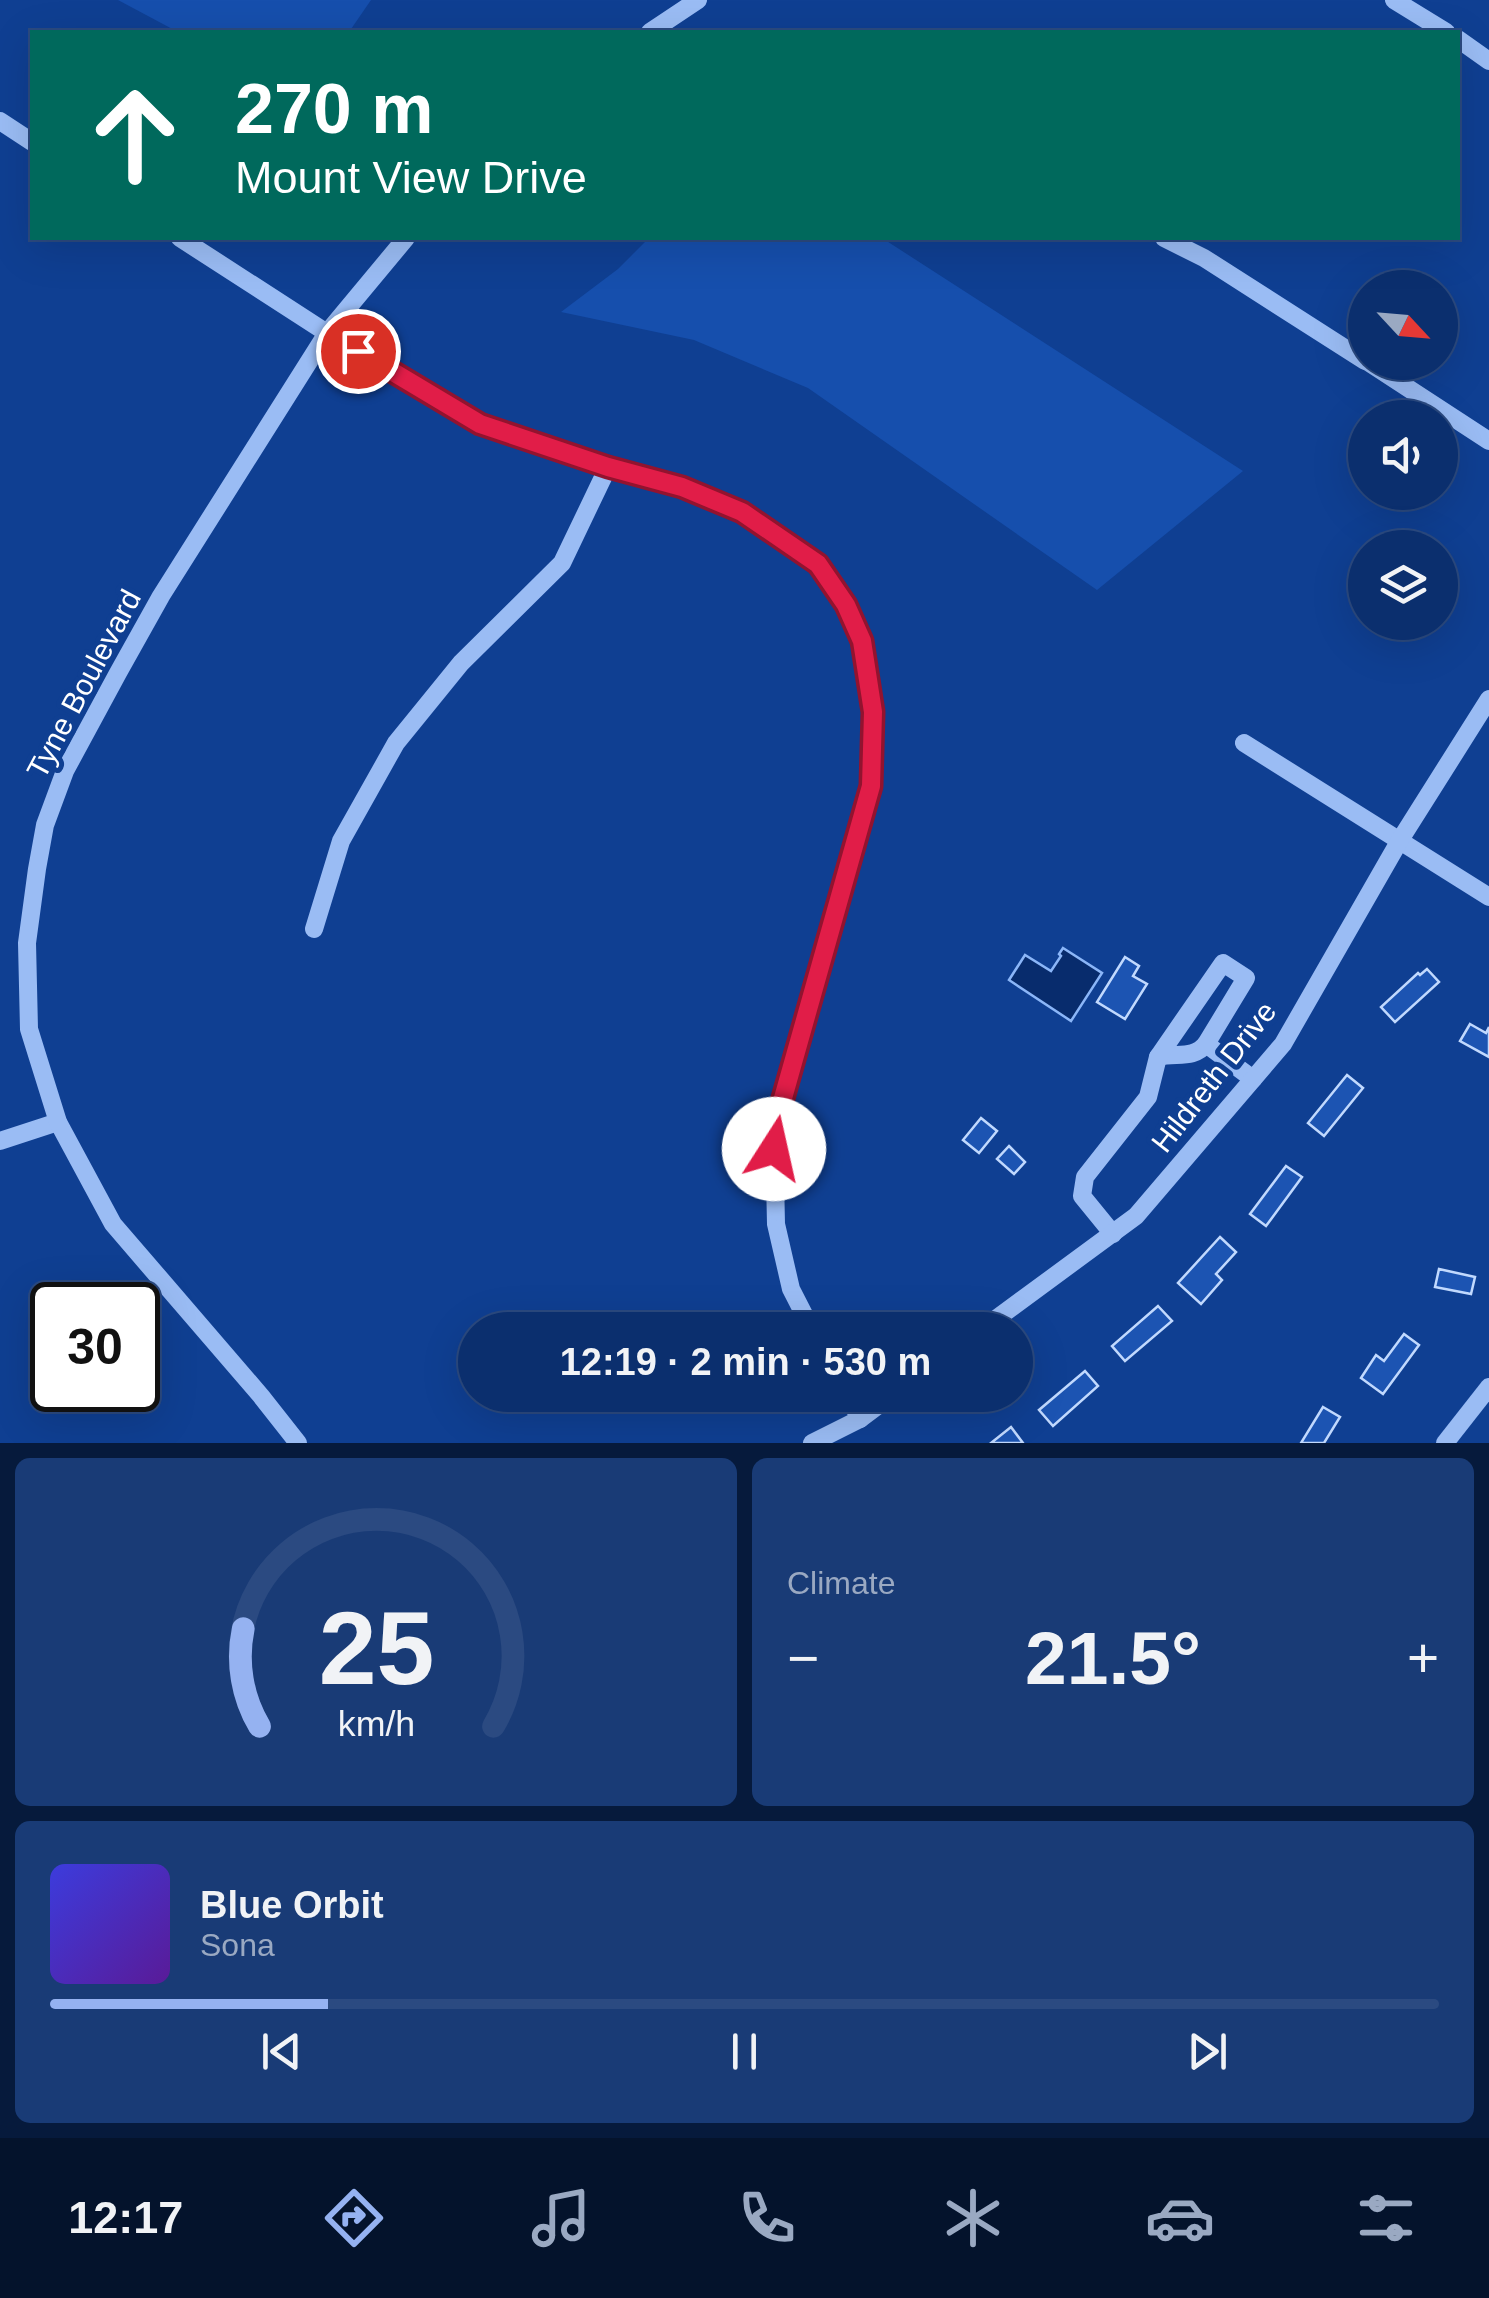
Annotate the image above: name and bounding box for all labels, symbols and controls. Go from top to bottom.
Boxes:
icon: ahead [70,70,200,200]
text: 270 m [235,70,433,148]
text: Mount View Drive [235,152,587,203]
north arrow [1348,270,1458,380]
map controls [1348,270,1458,640]
pin [316,309,401,394]
icon: arrive [331,324,386,379]
button: sound [1348,400,1458,510]
button: layers [1348,530,1458,640]
street label: Tyne Boulevard [20,584,147,784]
street label: Hildreth Drive [1145,995,1283,1158]
position arrow [722,1097,826,1201]
speed limit sign: 30 [30,1282,160,1412]
text: 12:19 · 2 min · 530 m [560,1341,931,1383]
text: Climate [787,1565,895,1601]
text: 25 [318,1590,434,1706]
text: 21.5° [1025,1616,1201,1700]
text: − [787,1627,819,1689]
text: + [1407,1627,1439,1689]
text: km/h [337,1704,415,1744]
text: Blue Orbit [200,1884,384,1926]
text: Sona [200,1927,275,1963]
icon: previous [254,2024,309,2079]
icon: pause [717,2024,772,2079]
icon: next [1180,2024,1235,2079]
icon: directions [319,2183,389,2253]
icon: music [526,2183,596,2253]
icon: phone [732,2183,802,2253]
icon: climate [938,2183,1008,2253]
icon: car [1145,2183,1215,2253]
icon: filters [1351,2183,1421,2253]
text: 12:17 [68,2192,183,2243]

